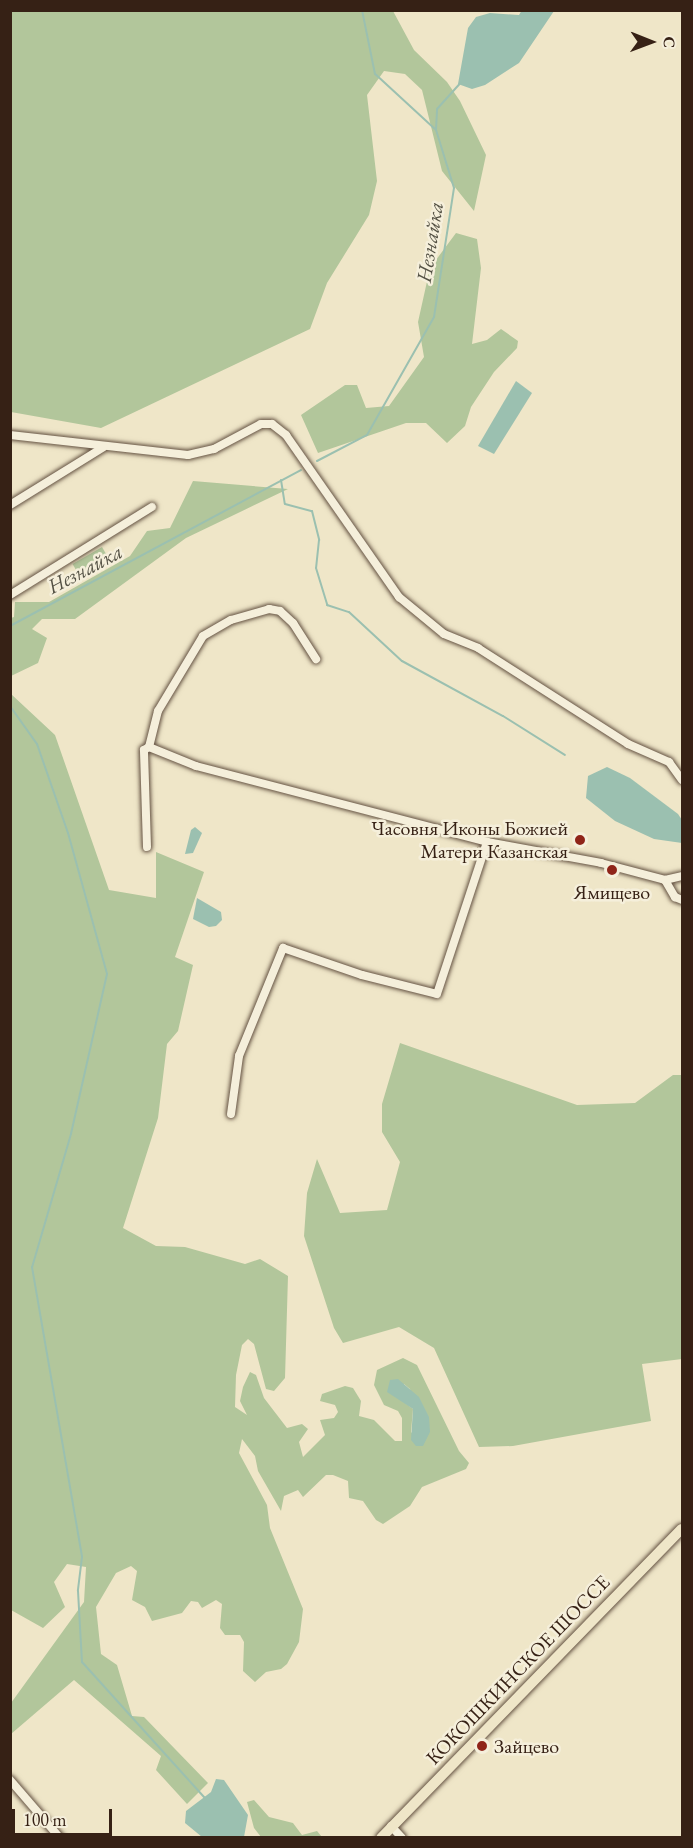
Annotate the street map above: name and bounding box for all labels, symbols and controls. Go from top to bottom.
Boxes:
north arrow [621,12,681,72]
text: С [659,36,680,48]
water label: Незнайка [411,200,449,284]
water label: Незнайка [43,539,127,599]
place label: Часовня Иконы Божией Матери Казанская [371,816,568,863]
marker: Часовня Иконы Божией Матери Казанская [573,833,587,847]
marker: Ямищево [605,863,619,877]
place label: Ямищево [574,880,650,904]
street label: КОКОШКИНСКОЕ ШОССЕ [421,1570,615,1770]
place label: Зайцево [494,1734,559,1758]
marker: Зайцево [475,1739,489,1753]
scale bar [15,1797,116,1835]
text: 100 m [23,1808,67,1831]

